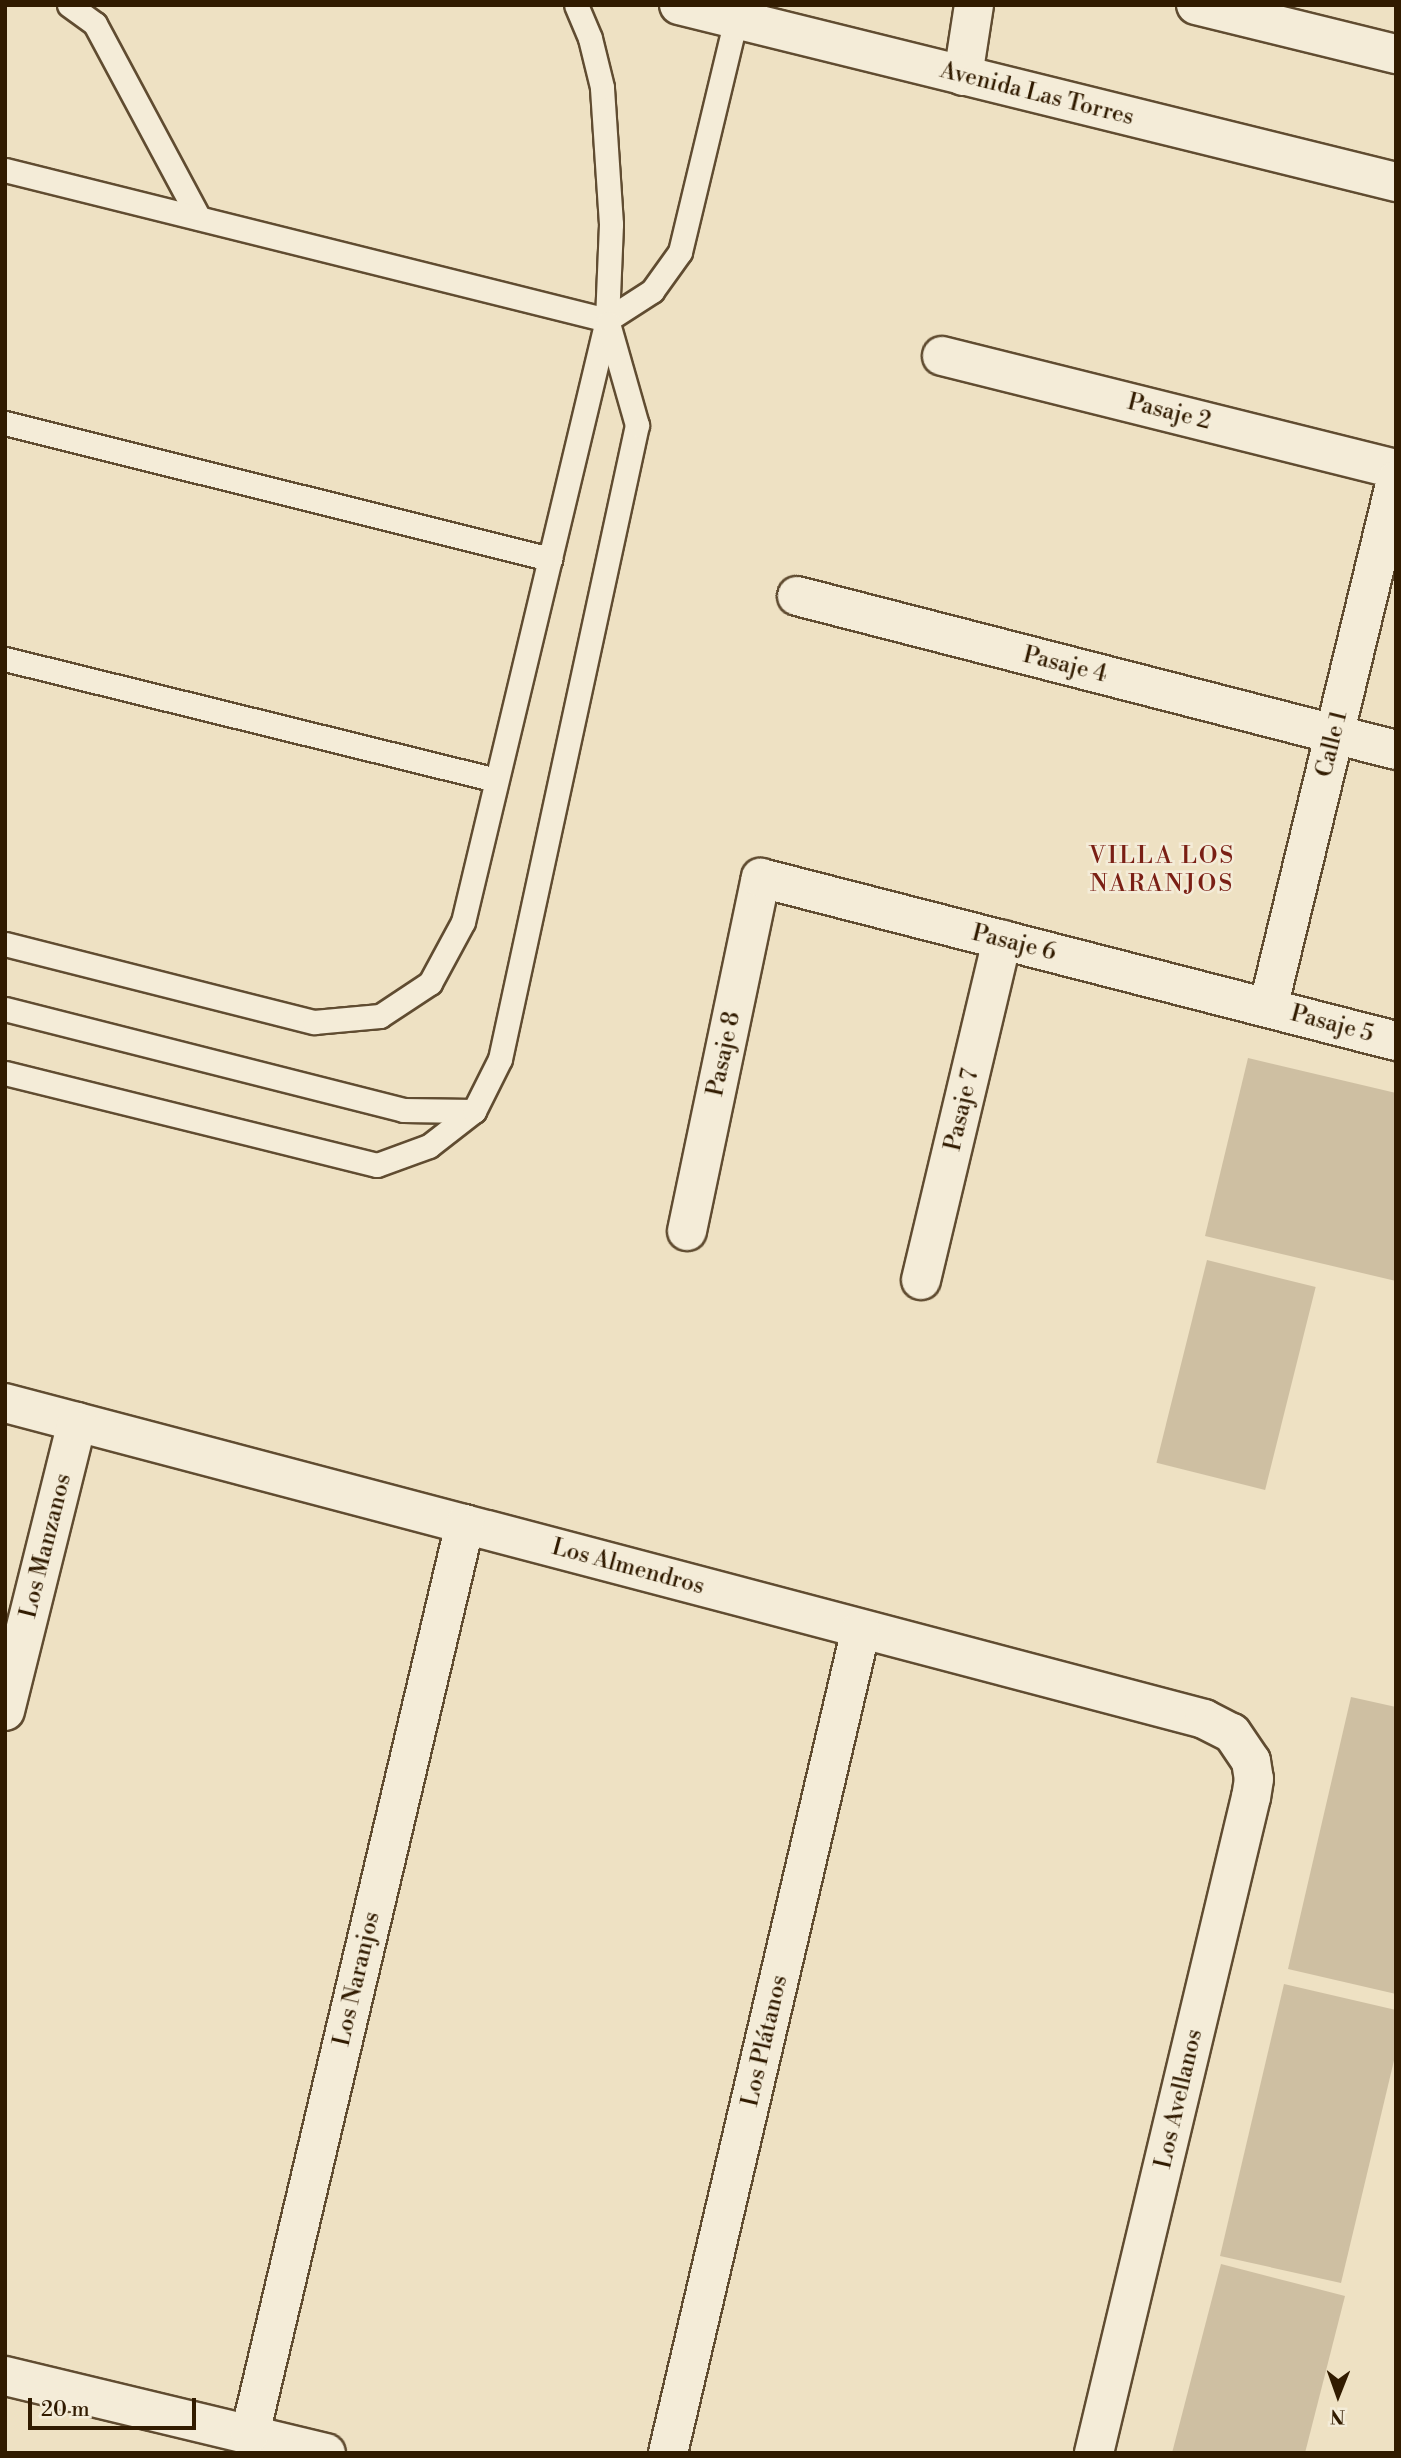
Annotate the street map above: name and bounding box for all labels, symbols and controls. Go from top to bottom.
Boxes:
street label: Avenida Las Torres [937,57,1137,131]
street label: Pasaje 2 [1125,388,1213,436]
street label: Pasaje 4 [1020,641,1110,689]
street label: Calle 1 [1310,708,1354,780]
district label: VILLA LOS NARANJOS [1090,843,1234,899]
street label: Pasaje 6 [969,919,1059,967]
street label: Pasaje 5 [1288,1000,1376,1048]
street label: Pasaje 8 [702,1009,746,1099]
street label: Pasaje 7 [939,1066,985,1154]
street label: Los Manzanos [15,1471,77,1621]
street label: Los Almendros [549,1533,707,1601]
street label: Los Naranjos [328,1909,386,2049]
street label: Los Plátanos [736,1973,794,2109]
street label: Los Avellanos [1150,2027,1208,2171]
north arrow [1303,2360,1373,2430]
scale bar [32,2384,200,2428]
text: 20 m [41,2397,90,2423]
text: N [1330,2404,1345,2428]

